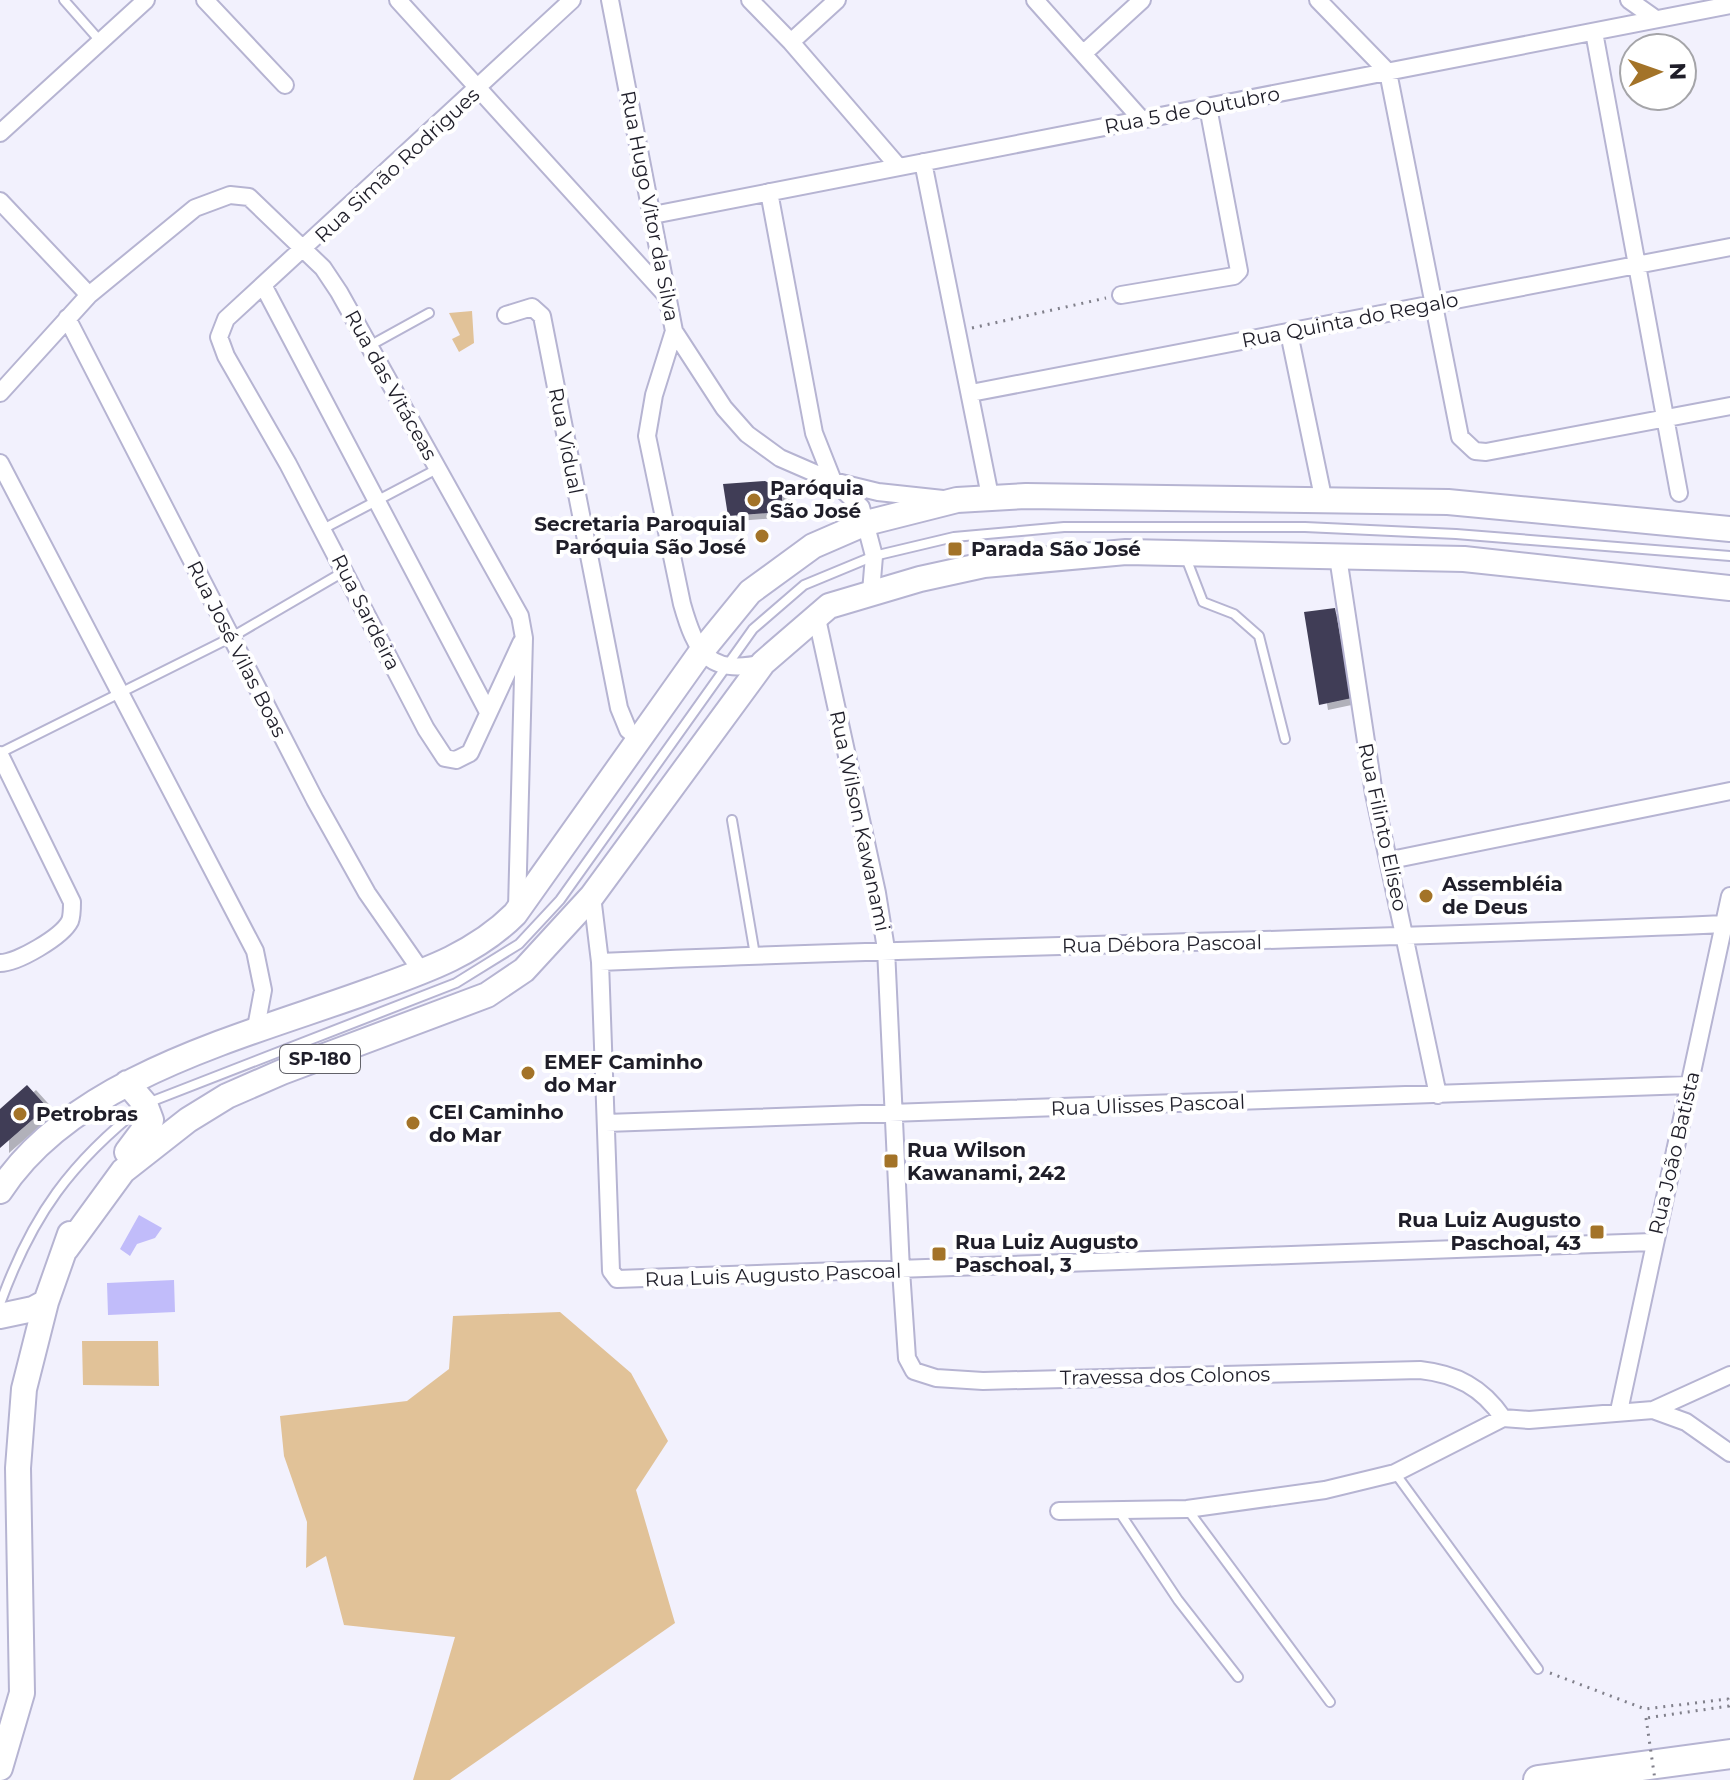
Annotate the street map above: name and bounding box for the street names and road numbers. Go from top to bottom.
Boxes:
street label: Rua 5 de Outubro [1102,81,1282,139]
street label: Rua Simão Rodrigues [310,82,484,248]
street label: Rua Hugo Vitor da Silva [616,89,684,323]
street label: Rua Quinta do Regalo [1240,287,1460,353]
street label: Rua das Vitáceas [340,306,442,465]
street label: Rua Vidual [544,386,588,496]
street label: Rua Sardeira [327,550,405,674]
street label: Rua José Vilas Boas [182,557,292,741]
street label: Rua Wilson Kawanami [825,708,895,934]
street label: Rua Filinto Eliseo [1353,741,1413,913]
street label: Rua Débora Pascoal [1062,930,1262,958]
road number: SP-180 [280,1045,360,1073]
street label: Rua João Batista [1644,1069,1704,1237]
street label: Rua Ulisses Pascoal [1050,1090,1246,1120]
street label: Rua Luis Augusto Pascoal [644,1259,902,1291]
street label: Travessa dos Colonos [1060,1362,1271,1390]

